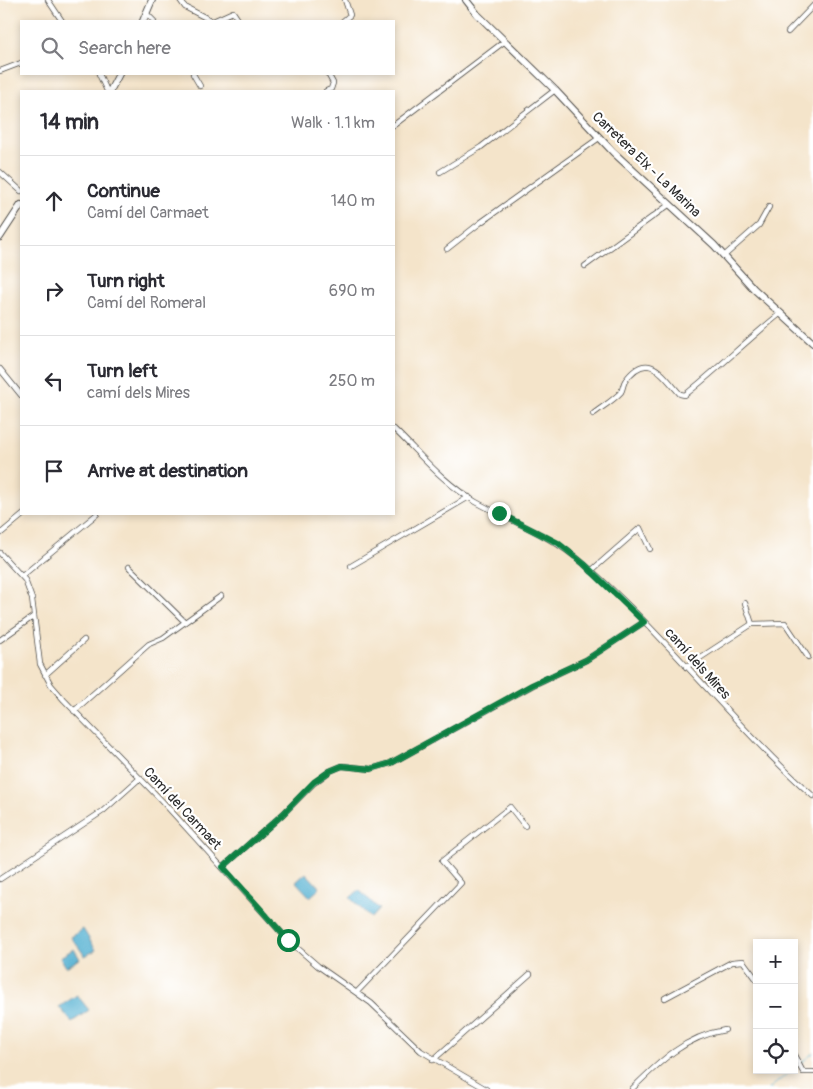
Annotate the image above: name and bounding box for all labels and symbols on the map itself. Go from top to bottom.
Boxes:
street label: Carretera Elx - La Marina [589,108,704,221]
route end [488,502,511,525]
street label: camí dels Mires [661,624,735,703]
street label: Camí del Carmaet [140,764,225,853]
route start [277,929,300,952]

